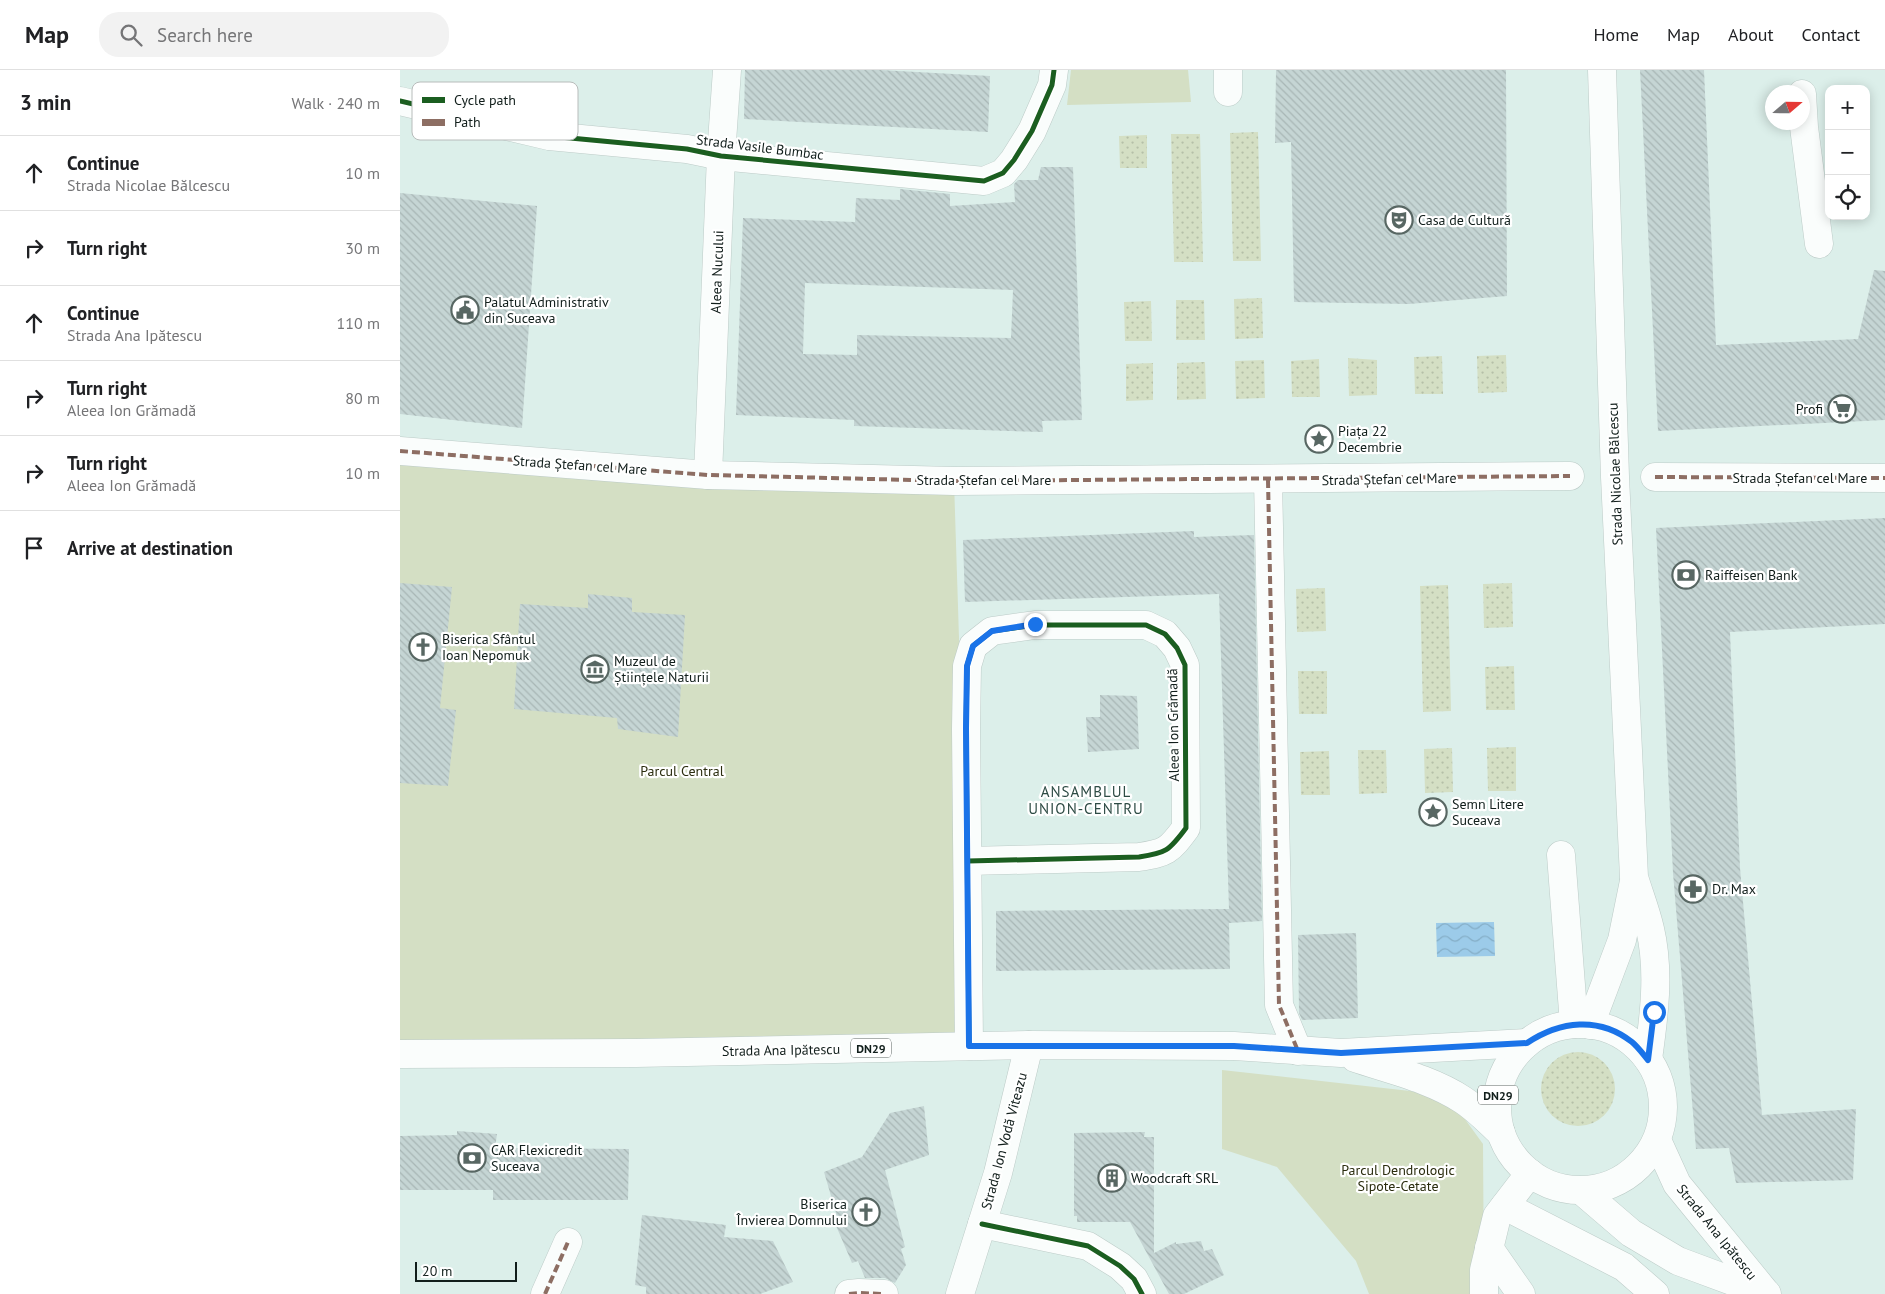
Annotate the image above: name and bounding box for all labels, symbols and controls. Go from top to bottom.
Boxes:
search box [99,12,449,57]
text: Map [25,19,69,50]
icon: search [117,21,145,49]
text: Search here [157,23,253,47]
text: Home [1593,23,1639,46]
text: Map [1667,23,1700,46]
text: About [1728,23,1774,46]
text: Contact [1802,23,1860,46]
legend [412,82,578,140]
north arrow [1765,85,1810,130]
map controls [1825,85,1870,220]
button: + [1825,85,1870,130]
text: 3 min [20,89,71,116]
text: Cycle path [454,91,516,109]
text: Walk · 240 m [291,93,380,113]
text: Path [454,113,481,131]
street label: Strada Vasile Bumbac [695,130,825,164]
button: − [1825,130,1870,175]
text: Continue [67,151,139,175]
icon: ahead [20,159,48,187]
text: 10 m [345,163,380,183]
text: Strada Nicolae Bălcescu [67,175,230,195]
button: locate [1825,175,1870,220]
theatre icon: Casa de Cultură [1384,205,1414,235]
place label: Casa de Cultură [1418,211,1511,229]
street label: Aleea Nucului [707,230,727,314]
icon: right [20,234,48,262]
text: Turn right [67,236,147,260]
text: 30 m [345,238,380,258]
place label: Palatul Administrativ din Suceava [484,293,609,327]
public building icon: Palatul Administrativ din Suceava [450,295,480,325]
text: Continue [67,301,139,325]
icon: ahead [20,309,48,337]
text: 110 m [337,313,380,333]
text: Strada Ana Ipătescu [67,325,202,345]
text: Turn right [67,376,147,400]
icon: right [20,384,48,412]
text: 80 m [345,388,380,408]
supermarket icon: Profi [1827,394,1857,424]
text: Aleea Ion Grămadă [67,400,196,420]
place label: Profi [1796,400,1823,418]
street label: Strada Nicolae Bălcescu [1604,402,1626,546]
place label: Piața 22 Decembrie [1338,422,1402,456]
place icon: Piața 22 Decembrie [1304,424,1334,454]
text: Turn right [67,451,147,475]
street label: Strada Ștefan cel Mare [512,451,648,479]
icon: right [20,459,48,487]
text: 10 m [345,463,380,483]
street label: Strada Ștefan cel Mare [1321,469,1457,489]
street label: Strada Ștefan cel Mare [1733,469,1867,487]
street label: Strada Ștefan cel Mare [917,471,1051,489]
text: Aleea Ion Grămadă [67,475,196,495]
icon: arrive [20,534,48,562]
text: Arrive at destination [67,536,233,560]
bank icon: Raiffeisen Bank [1671,560,1701,590]
place label: Raiffeisen Bank [1705,566,1798,584]
route end [1024,613,1047,636]
place label: Biserica Sfântul Ioan Nepomuk [442,630,535,664]
church icon: Biserica Sfântul Ioan Nepomuk [408,632,438,662]
place label: Muzeul de Științele Naturii [614,652,709,686]
museum icon: Muzeul de Științele Naturii [580,654,610,684]
street label: Aleea Ion Grămadă [1163,668,1183,782]
park label: Parcul Central [640,762,724,780]
district label: ANSAMBLUL UNION-CENTRU [1028,782,1144,818]
place label: Semn Litere Suceava [1452,795,1524,829]
place icon: Semn Litere Suceava [1418,797,1448,827]
pharmacy icon: Dr. Max [1678,874,1708,904]
place label: Dr. Max [1712,880,1756,898]
route start [1643,1001,1666,1024]
road number: DN29 [851,1038,891,1058]
street label: Strada Ana Ipătescu [722,1040,840,1060]
street label: Strada Ion Vodă Viteazu [977,1070,1031,1212]
road number: DN29 [1478,1086,1518,1104]
place label: CAR Flexicredit Suceava [491,1141,582,1175]
bank icon: CAR Flexicredit Suceava [457,1143,487,1173]
park label: Parcul Dendrologic Sipote-Cetate [1341,1161,1455,1195]
building icon: Woodcraft SRL [1097,1163,1127,1193]
place label: Woodcraft SRL [1131,1169,1218,1187]
street label: Strada Ana Ipătescu [1673,1180,1761,1284]
place label: Biserica Învierea Domnului [735,1195,847,1229]
church icon: Biserica Învierea Domnului [851,1197,881,1227]
scale bar [415,1259,518,1282]
text: 20 m [422,1262,452,1280]

